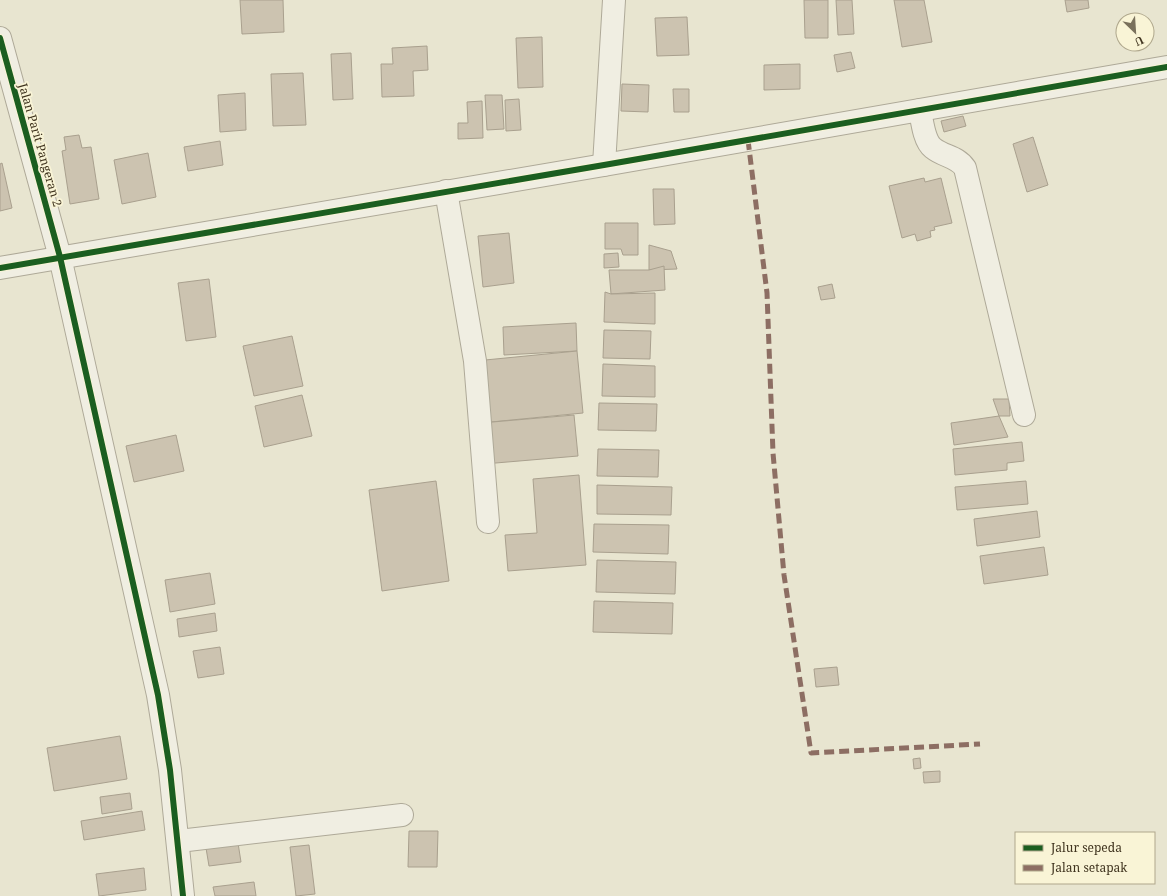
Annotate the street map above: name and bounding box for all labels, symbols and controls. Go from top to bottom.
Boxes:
north arrow [1115,12,1155,52]
text: U [1132,33,1146,50]
street label: Jalan Parit Pangeran 2 [14,80,66,209]
legend [1015,832,1155,884]
text: Jalur sepeda [1050,839,1122,856]
text: Jalan setapak [1050,859,1128,876]

